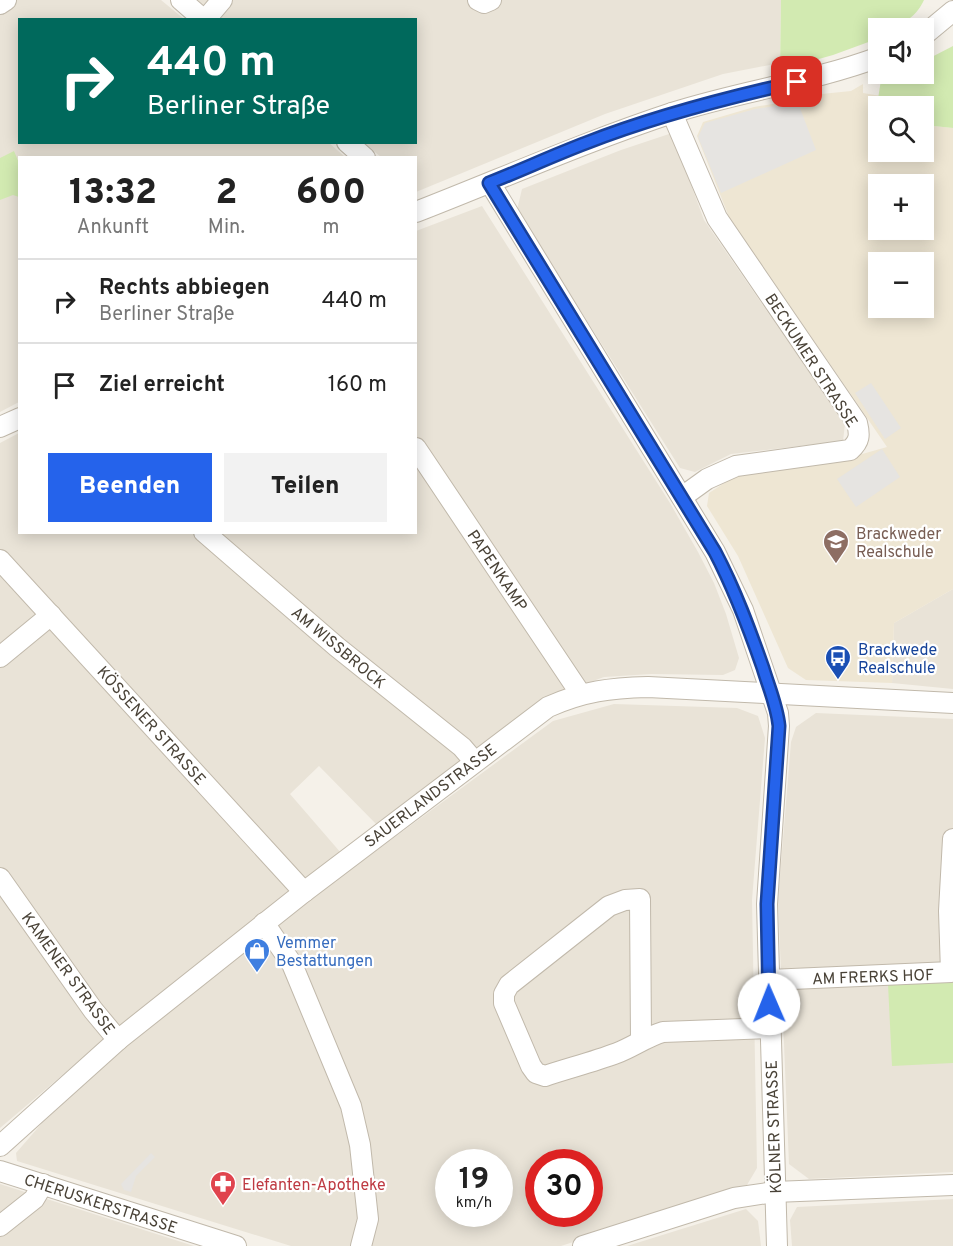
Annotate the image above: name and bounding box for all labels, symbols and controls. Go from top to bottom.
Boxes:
map controls [868,18,934,318]
button: sound [868,18,934,84]
text: 440 m [147,38,276,91]
icon: right [48,42,126,120]
pin [771,56,822,107]
icon: arrive [780,65,813,98]
text: Berliner Straße [147,90,330,124]
button: search [868,96,934,162]
text: 13:32 [69,171,157,217]
text: 2 [215,171,237,217]
text: 600 [296,171,366,217]
button: + [868,174,934,240]
text: Ankunft [77,215,149,241]
text: Min. [208,215,245,241]
text: m [322,215,339,241]
button: − [868,252,934,318]
text: Rechts abbiegen [99,275,270,302]
icon: right [48,285,81,318]
text: 440 m [322,288,387,315]
street label: BECKUMER STRASSE [760,290,861,432]
text: Berliner Straße [99,302,235,328]
icon: arrive [48,369,81,402]
text: Ziel erreicht [99,372,225,399]
text: 160 m [328,372,387,399]
button: Beenden [48,453,212,522]
button: Teilen [224,453,387,522]
place label: Brackweder Realschule [856,525,942,563]
street label: PAPENKAMP [462,527,531,616]
school or university icon: Brackweder Realschule [821,527,851,565]
street label: AM WISSBROCK [286,603,389,694]
place label: Brackwede Realschule [858,641,937,679]
bus stop icon: Brackwede Realschule [823,643,853,681]
street label: KÖSSENER STRASSE [92,661,211,790]
street label: SAUERLANDSTRASSE [361,740,501,853]
street label: KAMENER STRASSE [16,909,119,1039]
place label: Vemmer Bestattungen [276,934,373,972]
shop icon: Vemmer Bestattungen [242,936,272,974]
street label: AM FRERKS HOF [812,966,934,990]
position arrow [737,972,801,1036]
street label: KÖLNER STRASSE [761,1060,787,1194]
speed limit sign: 30 [525,1149,603,1227]
text: 19 [459,1162,489,1199]
pharmacy icon: Elefanten-Apotheke [208,1169,238,1207]
street label: CHERUSKERSTRASSE [21,1171,180,1239]
place label: Elefanten-Apotheke [242,1176,386,1196]
text: km/h [456,1194,492,1213]

